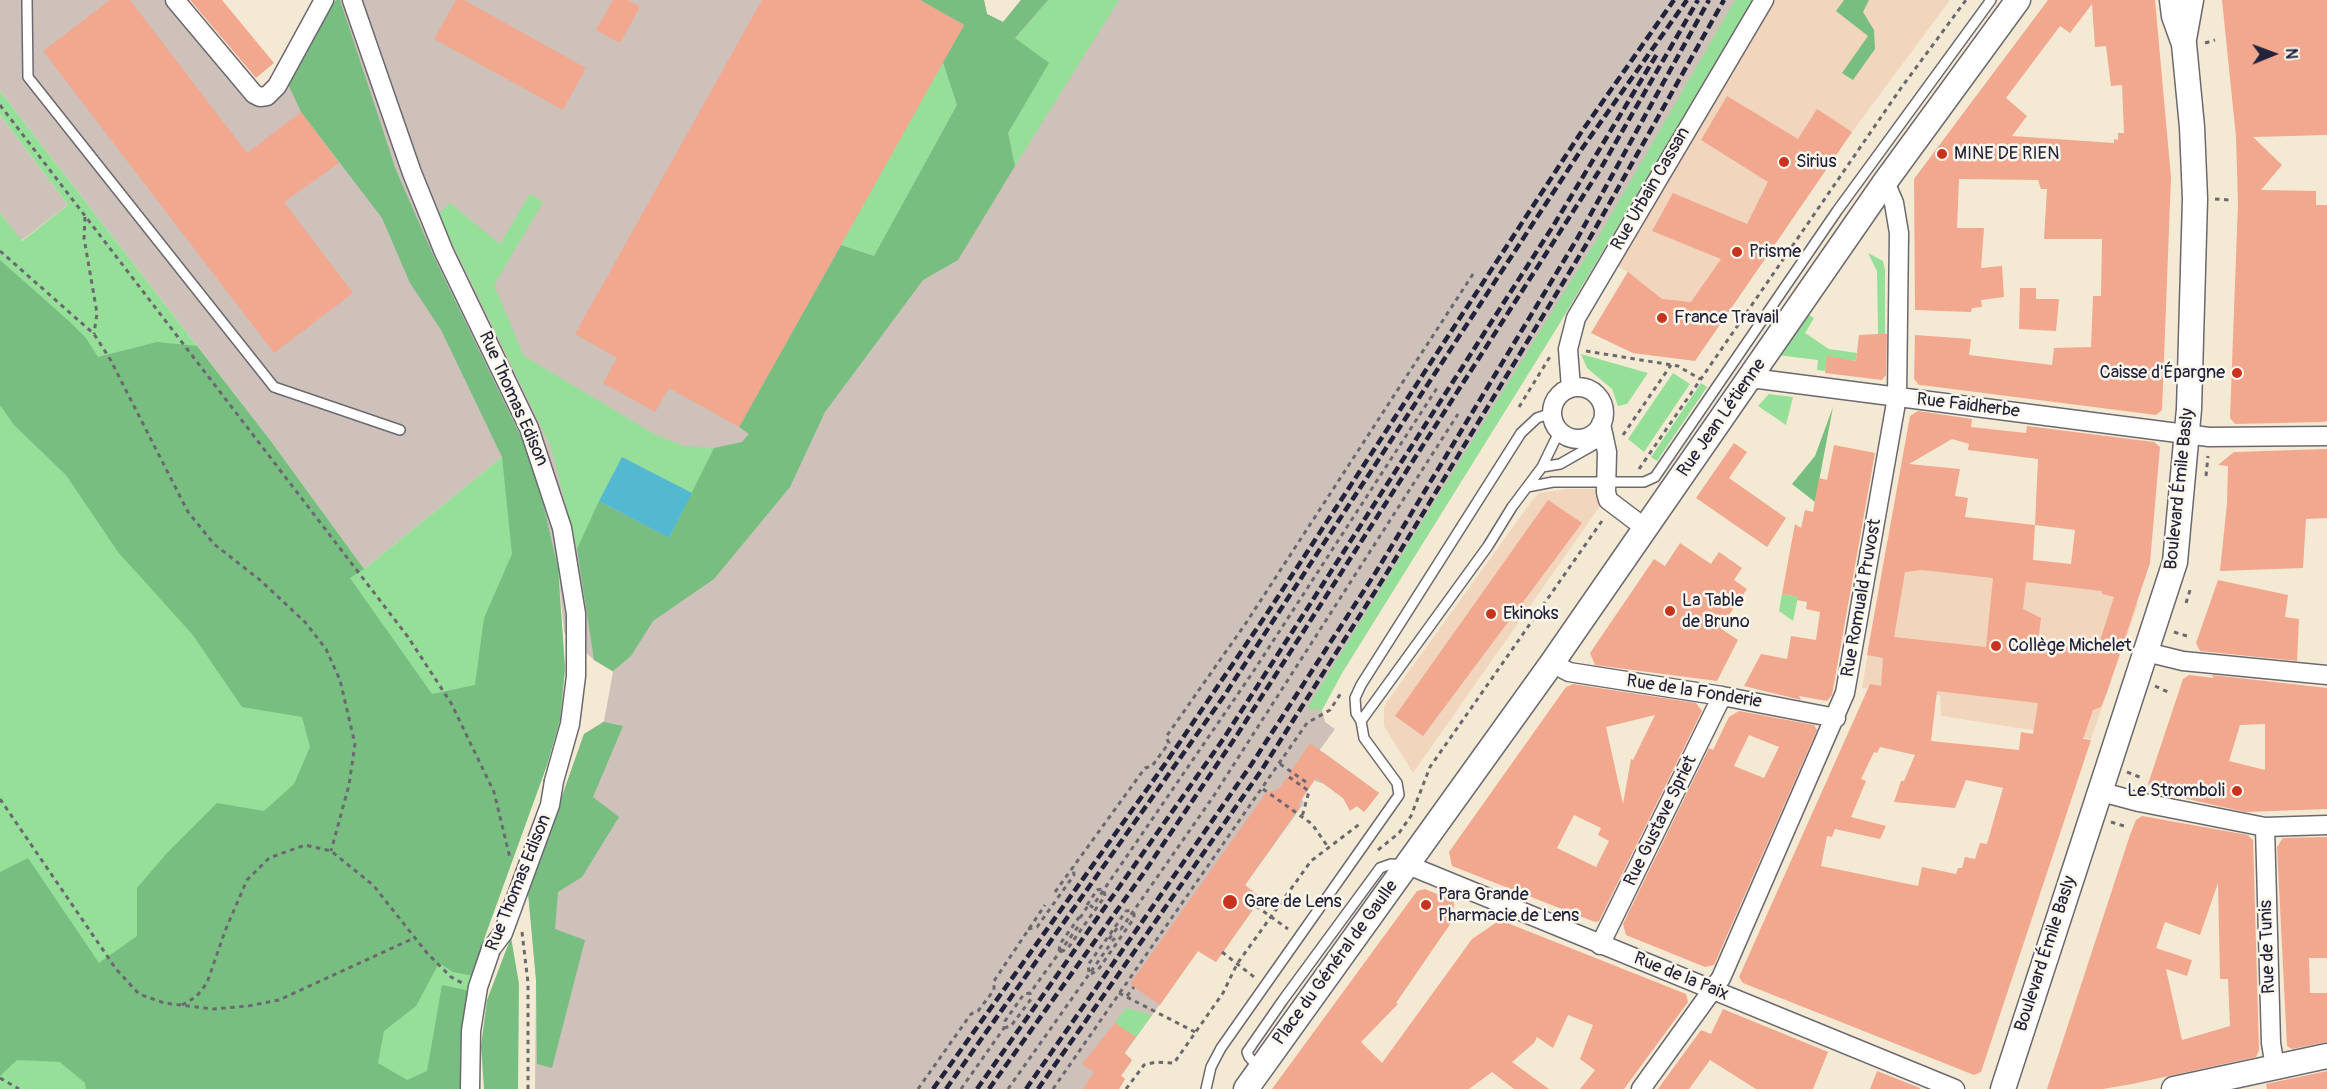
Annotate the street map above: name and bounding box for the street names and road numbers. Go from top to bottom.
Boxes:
street label: Rue Urbain Cassan [1607,124,1695,254]
street label: Rue Thomas Edison [474,328,552,470]
street label: Rue Jean Létienne [1673,355,1771,481]
street label: Rue Faidherbe [1915,389,2021,423]
street label: Boulevard Émile Basly [2161,407,2199,571]
street label: Rue Romuald Pruvost [1837,517,1887,679]
street label: Rue de la Fonderie [1625,671,1763,713]
street label: Rue Gustave Spriet [1620,752,1702,890]
street label: Rue Thomas Edison [482,812,556,954]
street label: Boulevard Émile Basly [2011,874,2081,1034]
street label: Place du Général de Gaulle [1269,876,1403,1050]
street label: Rue de Tunis [2256,900,2280,994]
street label: Rue de la Paix [1630,948,1732,1006]

